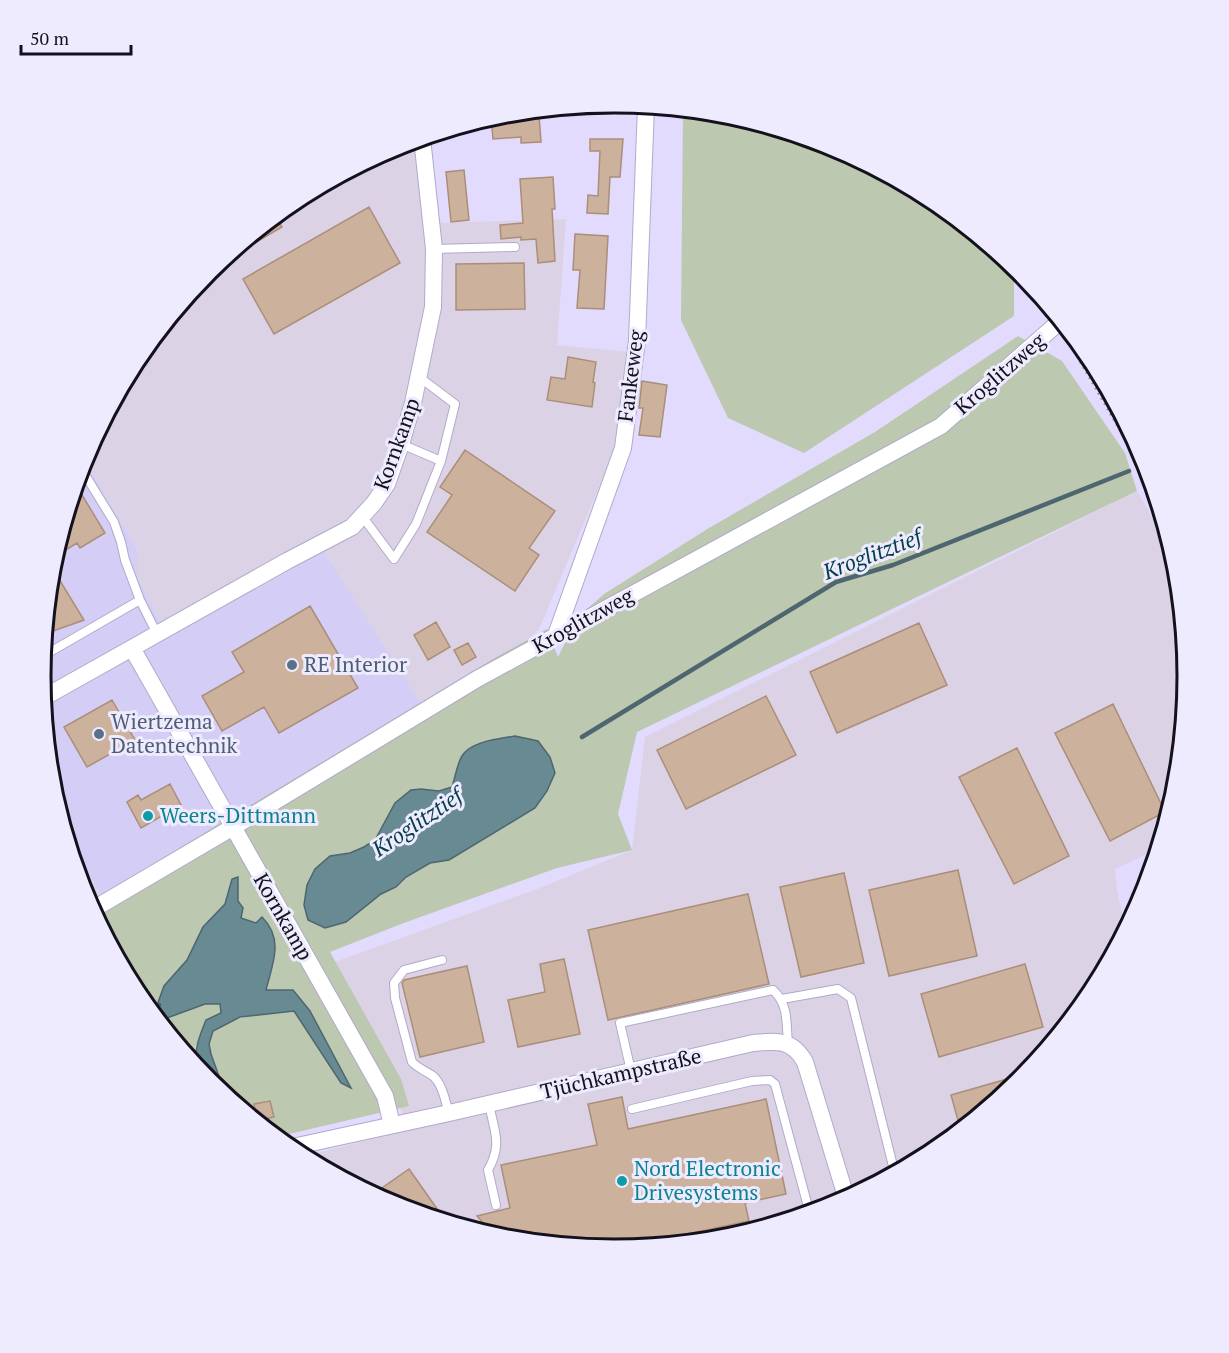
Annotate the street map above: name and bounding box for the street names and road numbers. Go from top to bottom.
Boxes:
street label: Kroglitzweg [948,326,1051,420]
street label: Fankeweg [610,327,650,423]
street label: Kornkamp [366,394,426,494]
street label: Kroglitzweg [527,580,639,659]
street label: Kornkamp [248,868,320,965]
street label: Tjüchkampstraße [538,1041,704,1105]

